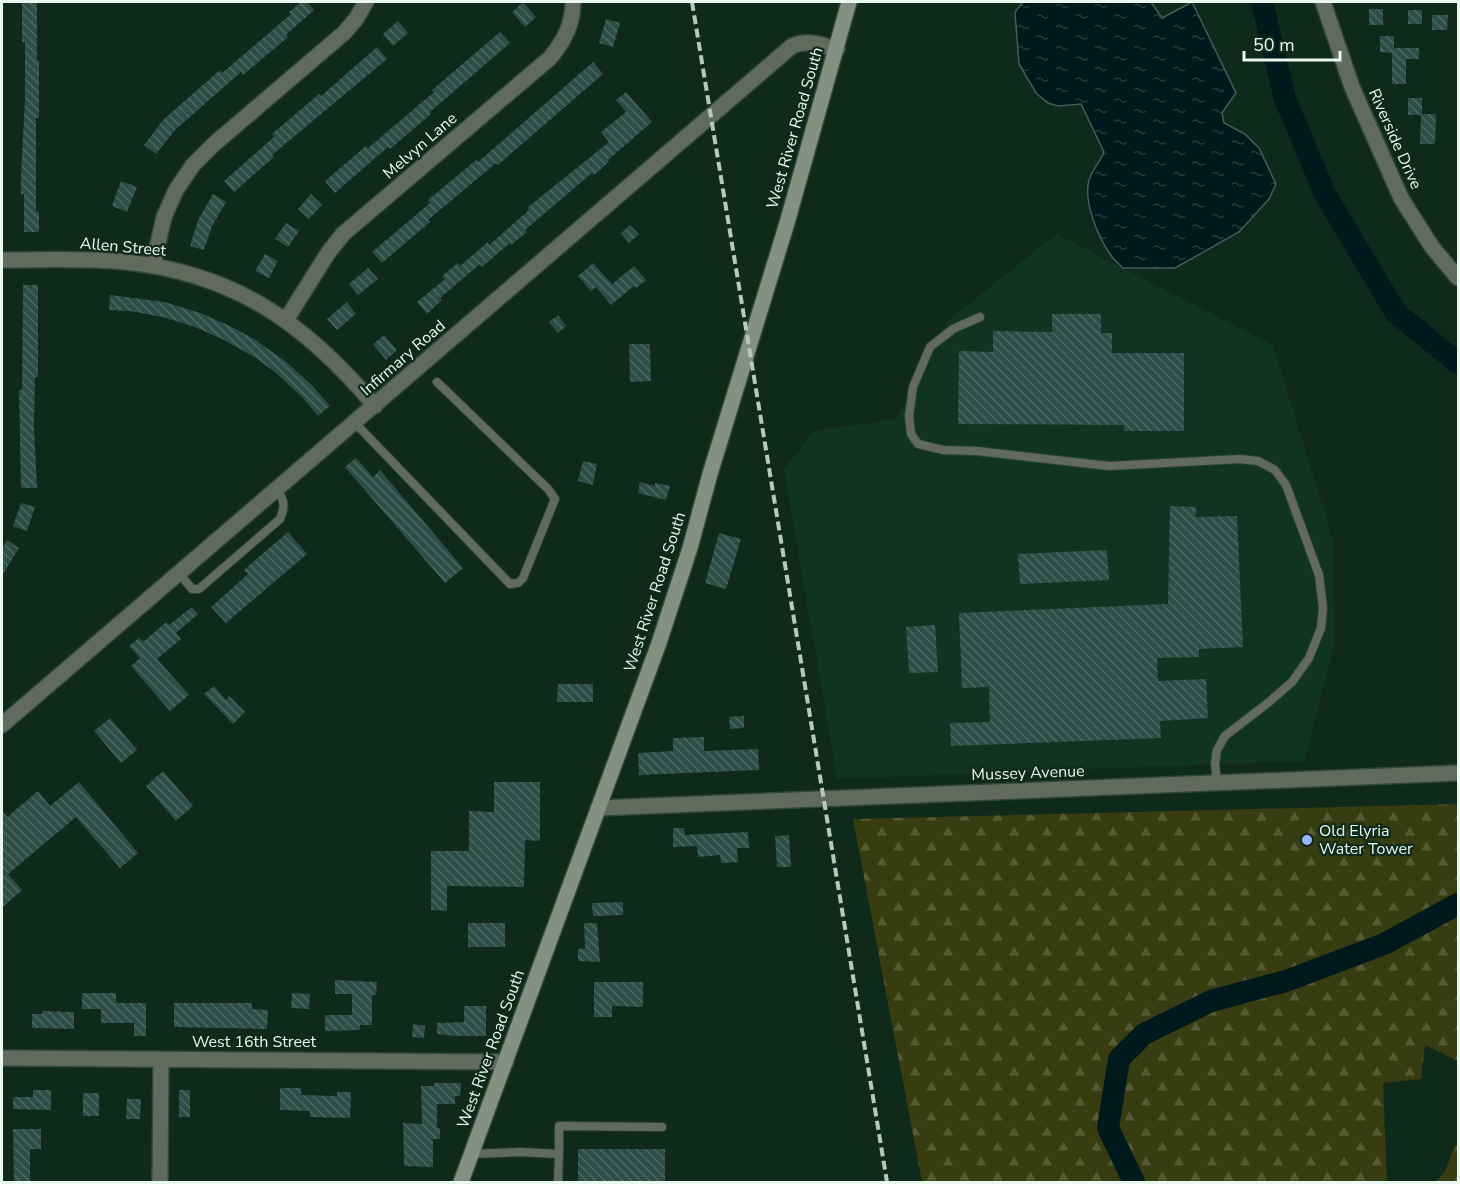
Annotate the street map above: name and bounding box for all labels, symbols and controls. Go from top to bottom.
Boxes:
scale bar [1244,24,1340,62]
text: 50 m [1253,33,1295,57]
street label: West River Road South [761,45,829,211]
street label: Riverside Drive [1363,85,1427,193]
street label: Melvyn Lane [378,108,462,184]
street label: Allen Street [79,232,167,262]
street label: Infirmary Road [356,315,450,401]
street label: West River Road South [619,509,691,675]
street label: Mussey Avenue [971,760,1085,786]
place label: Old Elyria Water Tower [1319,820,1413,860]
marker: Old Elyria Water Tower [1300,833,1314,847]
street label: West River Road South [452,967,530,1131]
street label: West 16th Street [192,1031,316,1053]

